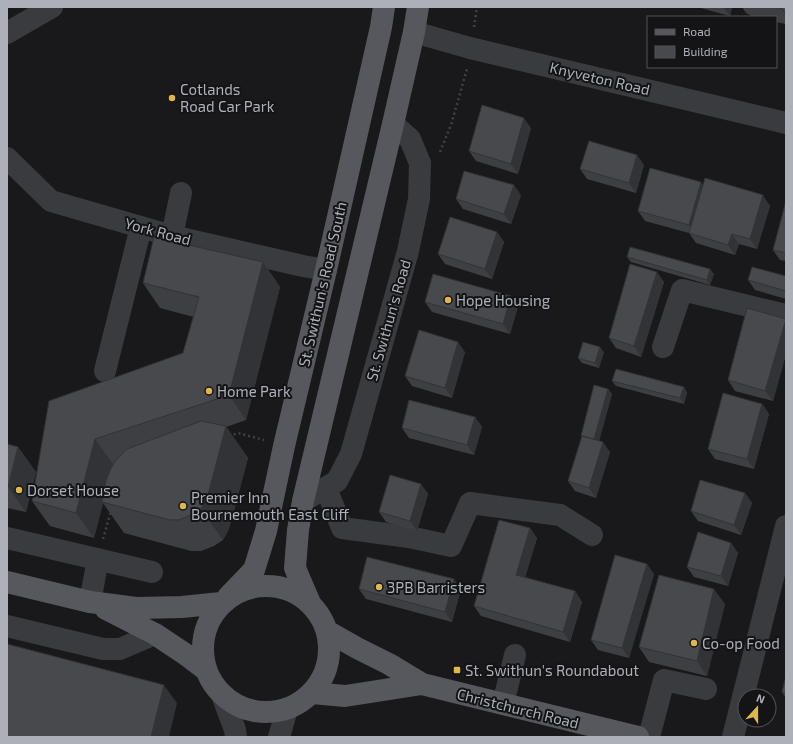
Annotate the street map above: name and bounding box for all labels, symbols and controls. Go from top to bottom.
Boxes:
legend [647,16,777,68]
text: Road [683,24,711,38]
text: Building [683,44,728,58]
street label: Knyveton Road [548,58,652,98]
place label: Cotlands Road Car Park [180,80,275,115]
marker: Cotlands Road Car Park [167,93,177,103]
street label: St. Swithun's Road South [294,200,350,368]
street label: York Road [123,214,193,248]
street label: St. Swithun's Road [362,257,414,383]
place label: Hope Housing [456,291,551,309]
marker: Hope Housing [443,295,453,305]
place label: Home Park [217,382,291,400]
marker: Home Park [204,386,214,396]
place label: Dorset House [27,481,119,499]
marker: Dorset House [14,485,24,495]
place label: Premier Inn Bournemouth East Cliff [191,488,349,523]
marker: Premier Inn Bournemouth East Cliff [178,501,188,511]
place label: 3PB Barristers [387,578,485,596]
marker: 3PB Barristers [374,582,384,592]
place label: Co-op Food [702,634,780,652]
marker: Co-op Food [689,638,699,648]
place label: St. Swithun's Roundabout [465,661,639,679]
marker: St. Swithun's Roundabout [452,665,462,675]
street label: Christchurch Road [455,684,581,732]
north arrow [737,688,777,728]
text: N [755,691,767,706]

